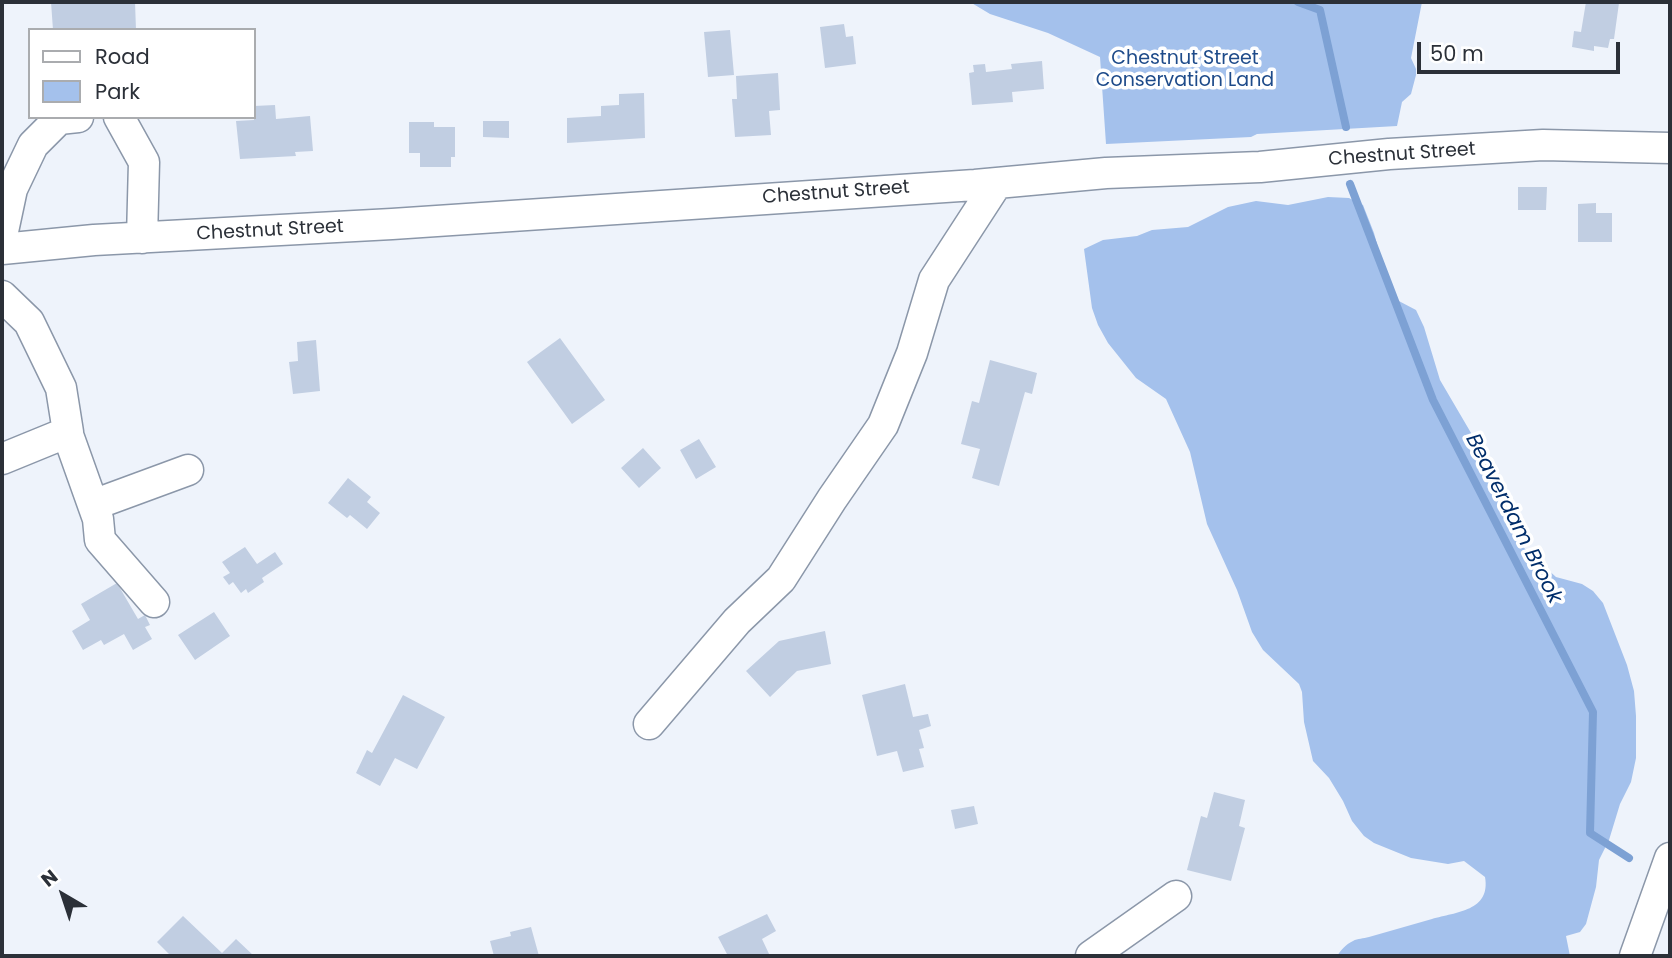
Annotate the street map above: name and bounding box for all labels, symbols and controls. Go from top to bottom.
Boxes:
legend [28,28,256,119]
scale bar [1420,28,1623,72]
text: 50 m [1430,39,1484,68]
text: Road [95,42,150,71]
park label: Chestnut Street Conservation Land [1096,48,1274,92]
text: Park [95,77,140,106]
street label: Chestnut Street [1328,138,1476,172]
street label: Chestnut Street [762,176,910,210]
street label: Chestnut Street [196,216,344,246]
water label: Beaverdam Brook [1459,430,1567,608]
north arrow [28,860,98,930]
text: N [35,863,64,893]

